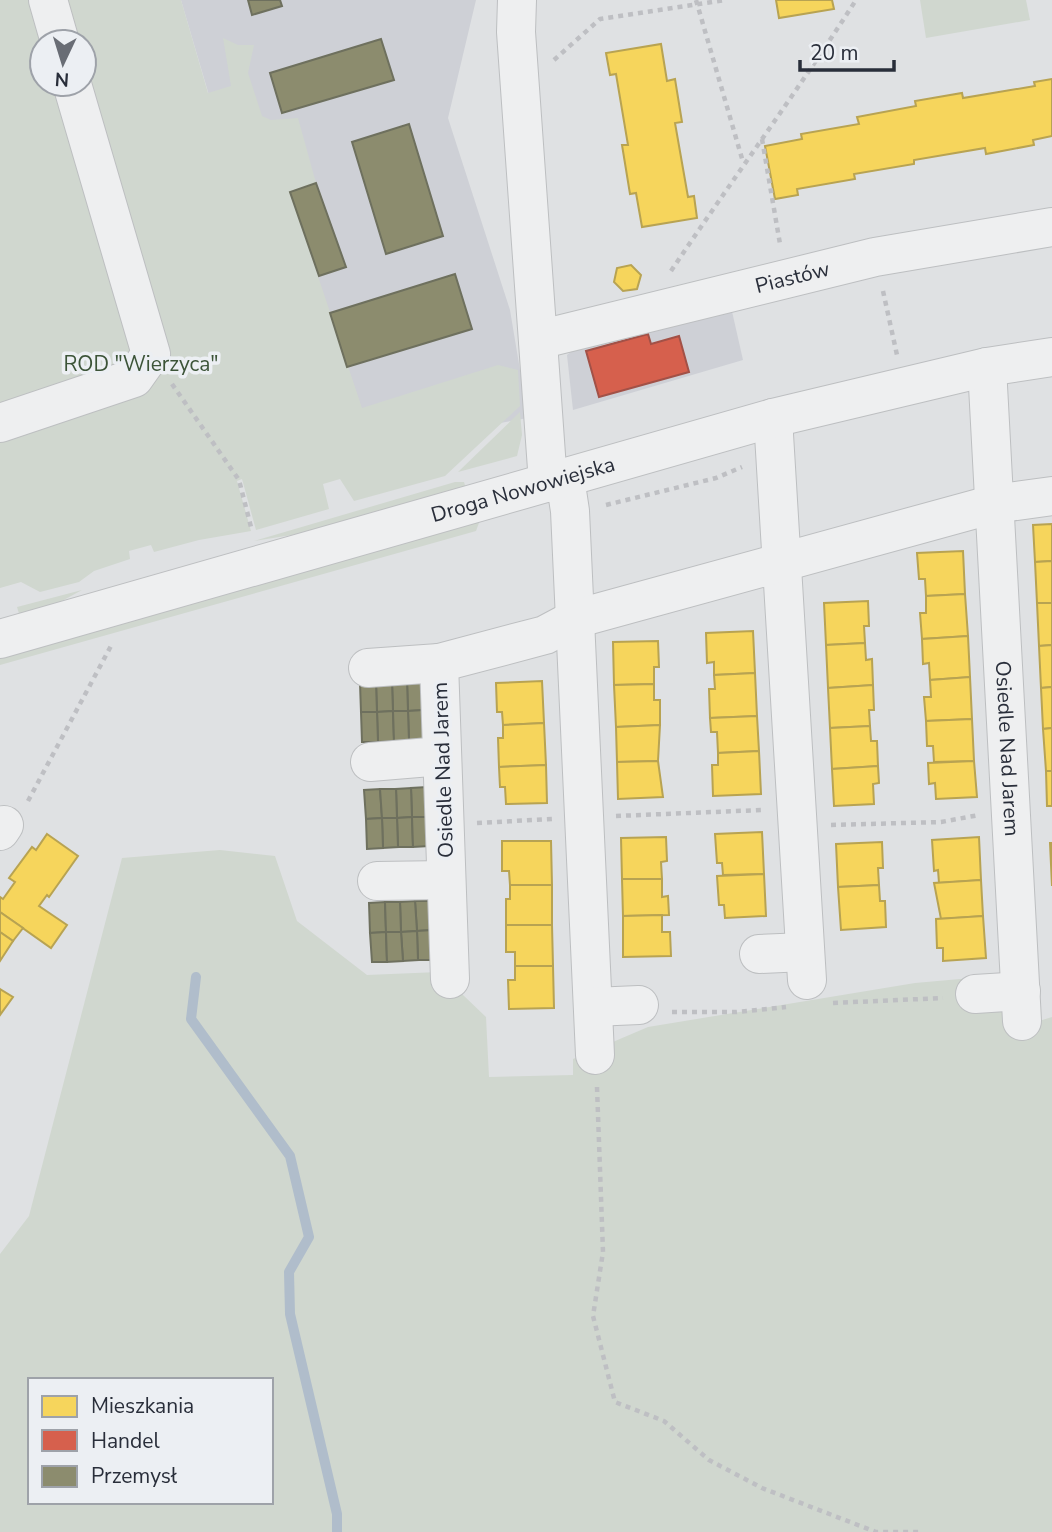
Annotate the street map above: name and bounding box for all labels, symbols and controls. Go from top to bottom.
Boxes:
north arrow [28,28,98,98]
scale bar [800,28,894,72]
text: 20 m [810,39,859,67]
text: N [54,65,70,92]
street label: Piastów [752,255,833,300]
park label: ROD "Wierzyca" [63,350,219,378]
street label: Droga Nowowiejska [428,450,618,529]
street label: Osiedle Nad Jarem [989,660,1026,837]
street label: Osiedle Nad Jarem [426,682,460,858]
legend [28,1378,273,1504]
text: Mieszkania [91,1392,194,1420]
text: Handel [91,1427,160,1455]
text: Przemysł [91,1462,178,1490]

